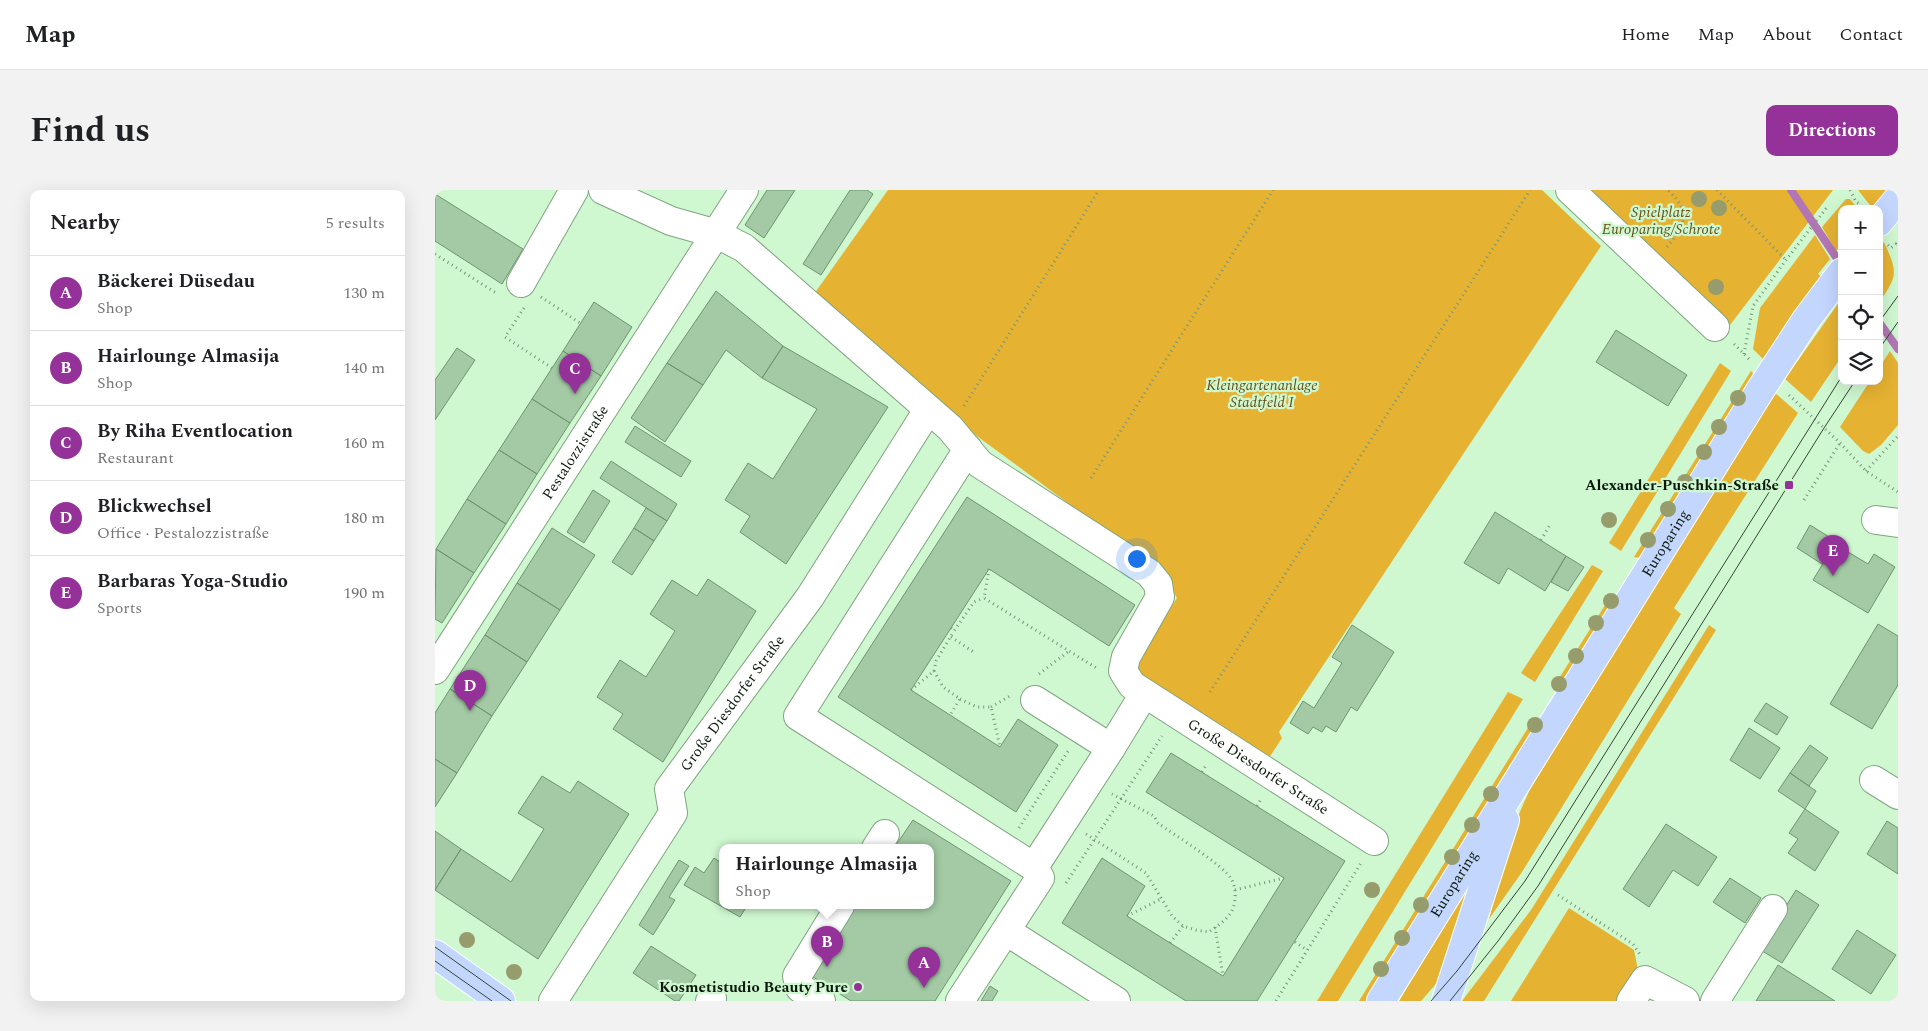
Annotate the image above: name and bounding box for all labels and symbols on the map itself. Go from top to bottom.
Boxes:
park label: Spielplatz Europaring/Schrote [1602,201,1721,241]
pin: C [559,353,591,394]
park label: Kleingartenanlage Stadtfeld I [1206,374,1318,414]
street label: Pestalozzistraße [537,401,615,504]
place label: Alexander-Puschkin-Straße [1585,474,1779,497]
marker: Alexander-Puschkin-Straße [1783,479,1795,491]
street label: Europaring [1636,505,1695,582]
pin: E [1817,535,1849,576]
your location [1124,546,1150,572]
street label: Große Diesdorfer Straße [675,630,790,776]
pin: D [454,670,486,711]
street label: Große Diesdorfer Straße [1183,713,1333,821]
street label: Europaring [1424,846,1484,922]
pin: B [811,926,843,967]
pin: A [908,947,940,988]
place label: Kosmetistudio Beauty Pure [659,976,848,999]
marker: Kosmetistudio Beauty Pure [852,981,864,993]

